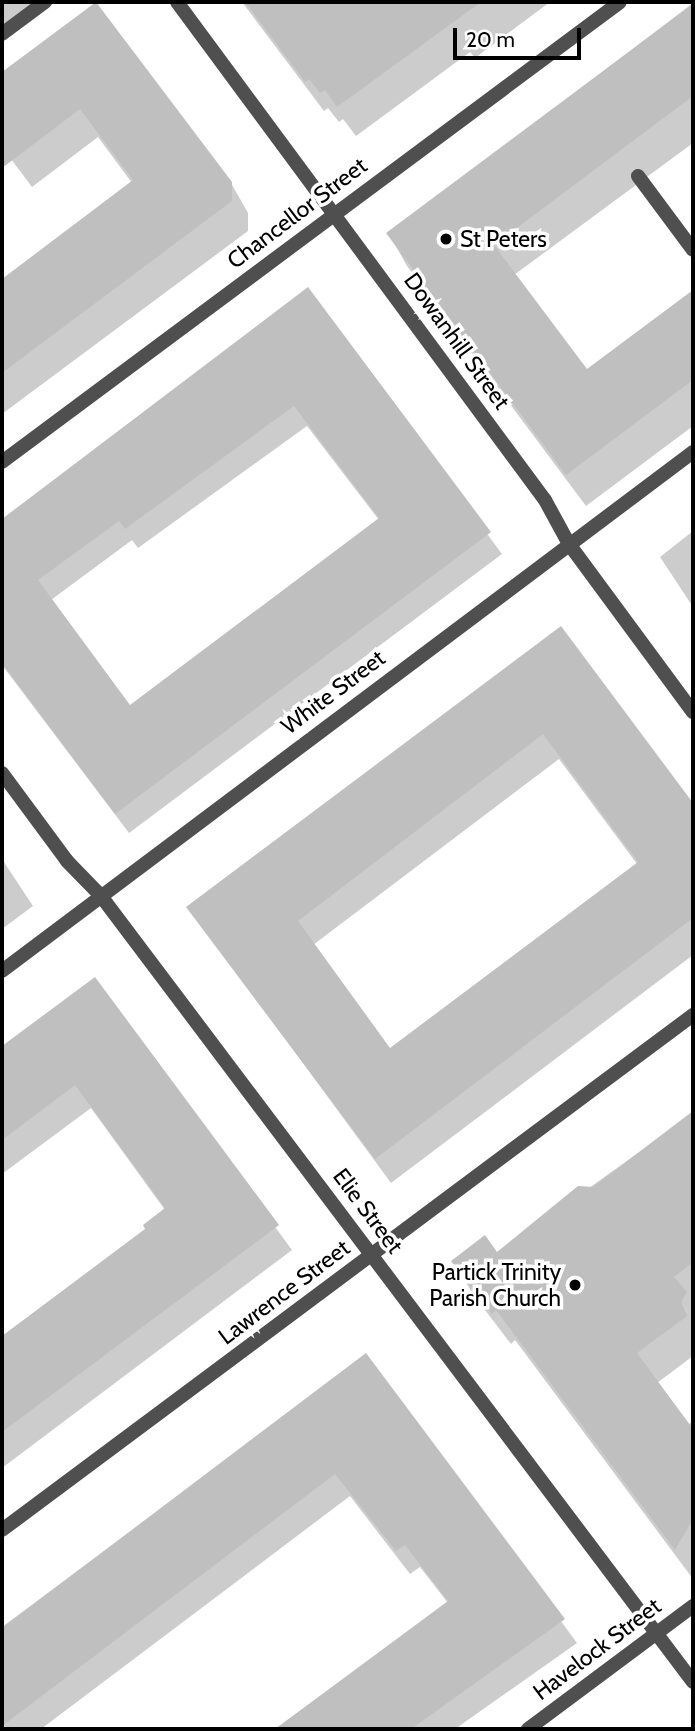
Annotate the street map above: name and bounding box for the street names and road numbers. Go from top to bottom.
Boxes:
street label: Chancellor Street [222,152,372,274]
street label: Dowanhill Street [398,267,516,415]
street label: White Street [276,644,390,740]
street label: Elie Street [327,1163,409,1259]
street label: Lawrence Street [213,1234,355,1350]
street label: Havelock Street [528,1592,666,1706]

